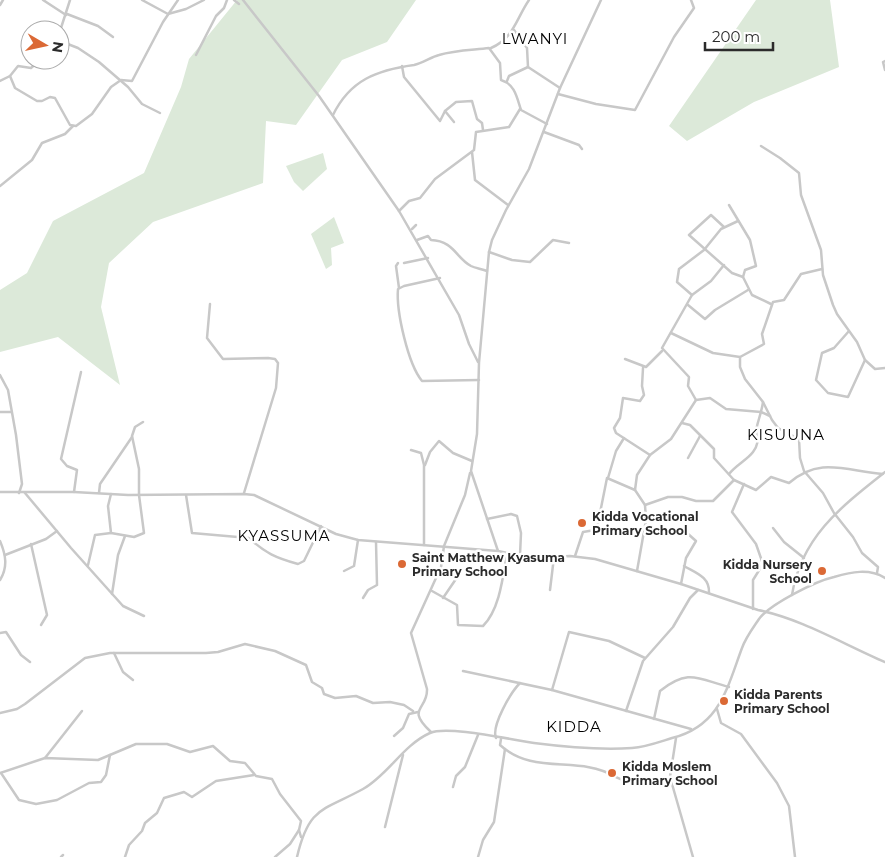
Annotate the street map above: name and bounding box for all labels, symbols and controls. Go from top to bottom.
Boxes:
north arrow [20,20,70,70]
scale bar [705,20,772,52]
text: 200 m [712,27,760,46]
district label: LWANYI [502,29,568,48]
text: N [48,40,68,54]
district label: KISUUNA [747,425,825,444]
place label: Kidda Vocational Primary School [592,509,699,538]
marker: Kidda Vocational Primary School [576,517,588,529]
district label: KYASSUMA [238,526,330,545]
place label: Saint Matthew Kyasuma Primary School [412,550,565,579]
place label: Kidda Nursery School [723,557,813,586]
marker: Saint Matthew Kyasuma Primary School [396,558,408,570]
marker: Kidda Nursery School [816,565,828,577]
place label: Kidda Parents Primary School [734,687,830,716]
marker: Kidda Parents Primary School [718,695,730,707]
district label: KIDDA [546,717,602,736]
place label: Kidda Moslem Primary School [622,759,718,788]
marker: Kidda Moslem Primary School [606,767,618,779]

